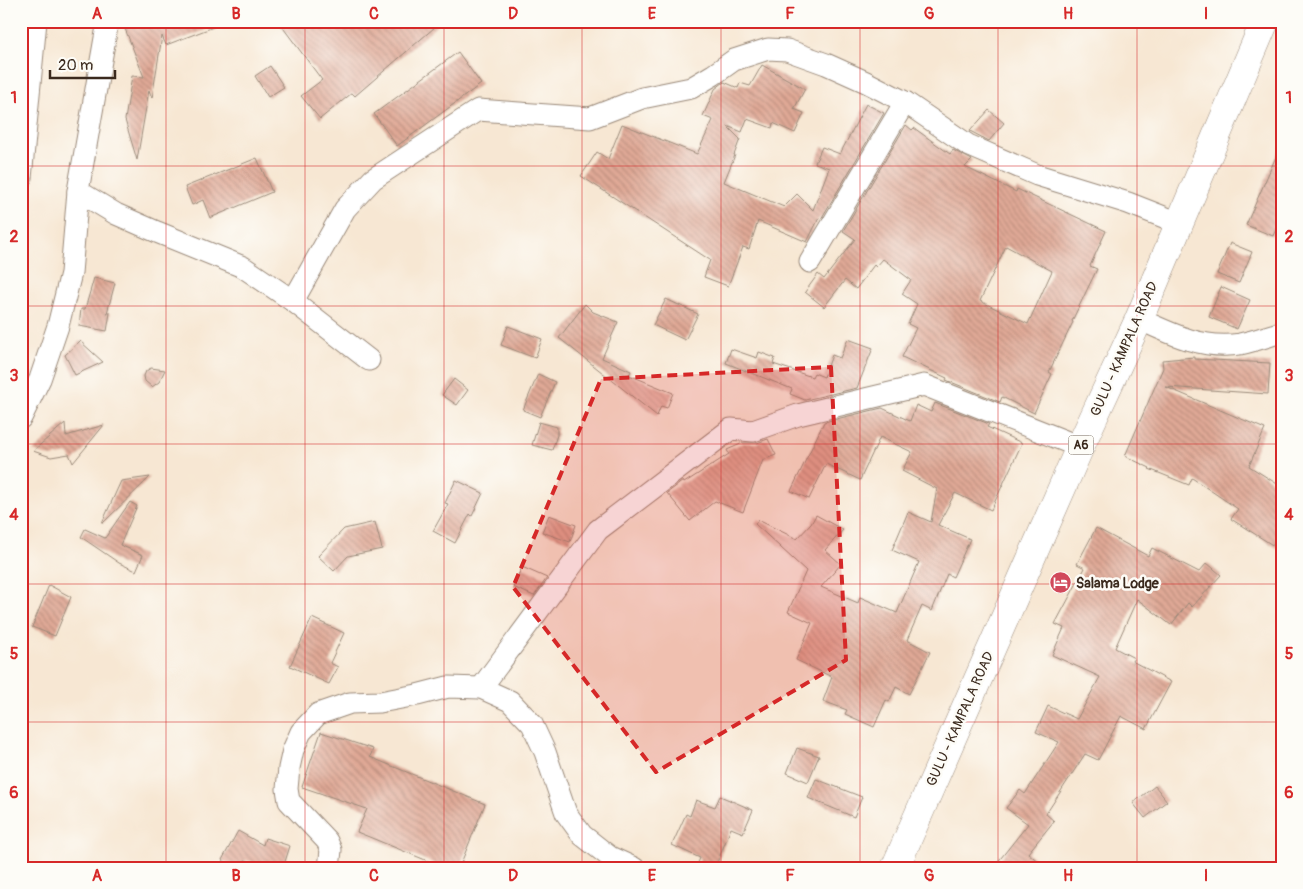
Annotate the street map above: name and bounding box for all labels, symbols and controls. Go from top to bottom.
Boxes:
text: A [92,4,103,24]
text: B [231,4,241,24]
text: C [369,4,379,24]
text: D [508,4,518,24]
text: E [648,4,657,24]
text: F [785,4,795,24]
text: G [924,4,935,24]
text: H [1063,4,1073,24]
text: I [1204,4,1208,24]
scale bar [50,48,115,80]
text: 20 m [58,56,93,75]
text: 1 [11,88,17,108]
text: 1 [1286,88,1292,108]
text: 2 [10,227,19,247]
text: 2 [1285,227,1294,247]
street label: GULU - KAMPALA ROAD [1087,279,1161,419]
text: 3 [10,366,19,386]
text: 3 [1285,366,1294,386]
road number: A6 [1068,436,1094,454]
text: 4 [9,505,19,525]
text: 4 [1284,505,1294,525]
hotel icon: Salama Lodge [1048,571,1072,595]
place label: Salama Lodge [1076,575,1160,592]
text: 5 [10,644,19,664]
text: 5 [1285,644,1294,664]
street label: GULU - KAMPALA ROAD [923,649,997,789]
text: 6 [9,783,19,803]
text: 6 [1284,783,1294,803]
text: A [92,866,103,886]
text: B [231,866,241,886]
text: C [369,866,379,886]
text: D [508,866,518,886]
text: E [648,866,657,886]
text: F [785,866,795,886]
text: G [924,866,935,886]
text: H [1063,866,1073,886]
text: I [1204,866,1208,886]

